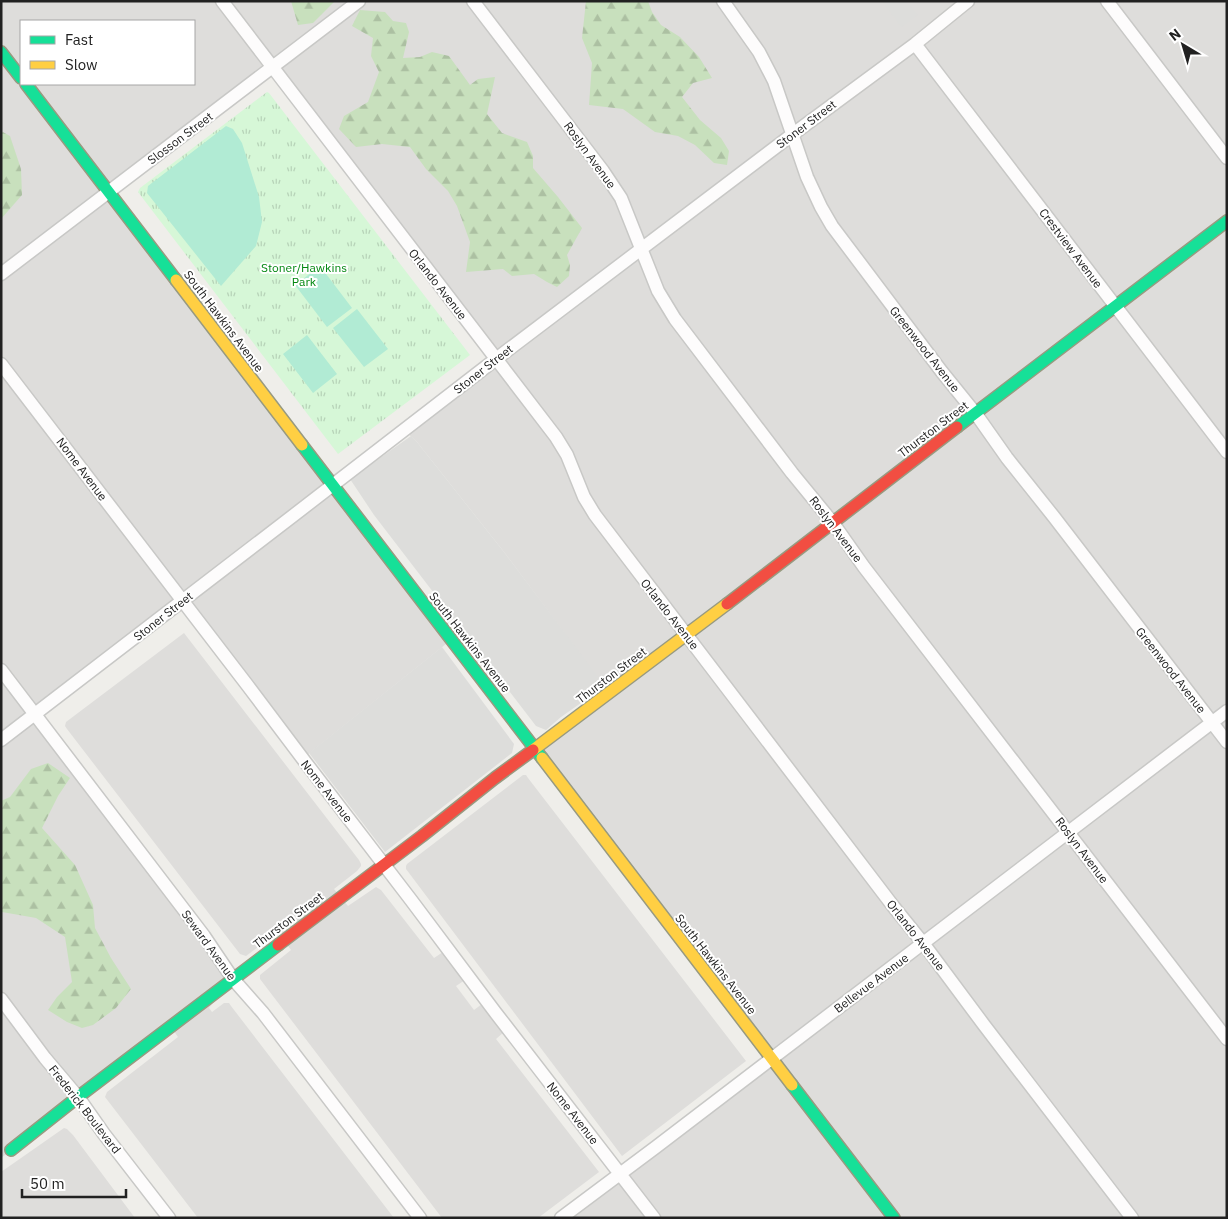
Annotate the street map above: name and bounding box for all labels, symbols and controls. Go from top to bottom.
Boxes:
legend [20,20,195,85]
north arrow [1158,20,1208,70]
text: N [1165,25,1185,45]
text: Fast [65,30,93,49]
text: Slow [65,55,98,74]
street label: Stoner Street [773,97,839,151]
street label: Slosson Street [144,109,216,167]
street label: Roslyn Avenue [561,119,619,192]
street label: Crestview Avenue [1036,205,1106,291]
street label: Orlando Avenue [406,246,471,323]
park label: Stoner/Hawkins Park [261,260,347,289]
street label: South Hawkins Avenue [181,267,267,375]
street label: Greenwood Avenue [887,303,964,395]
street label: Stoner Street [450,341,516,397]
street label: Thurston Street [895,398,971,460]
street label: Nome Avenue [53,434,111,504]
street label: Roslyn Avenue [806,493,866,565]
street label: Orlando Avenue [638,576,703,653]
street label: Stoner Street [130,588,196,644]
street label: South Hawkins Avenue [426,589,514,696]
street label: Greenwood Avenue [1133,624,1210,716]
street label: Thurston Street [573,644,649,706]
street label: Nome Avenue [298,757,356,826]
street label: Roslyn Avenue [1052,814,1112,886]
street label: Thurston Street [250,889,326,951]
street label: Orlando Avenue [884,897,949,974]
street label: Seward Avenue [178,907,240,983]
street label: South Hawkins Avenue [672,911,760,1018]
street label: Bellevue Avenue [831,950,912,1016]
street label: Frederick Boulevard [46,1062,124,1156]
street label: Nome Avenue [544,1079,602,1148]
scale bar [22,1166,126,1198]
text: 50 m [30,1174,65,1193]

